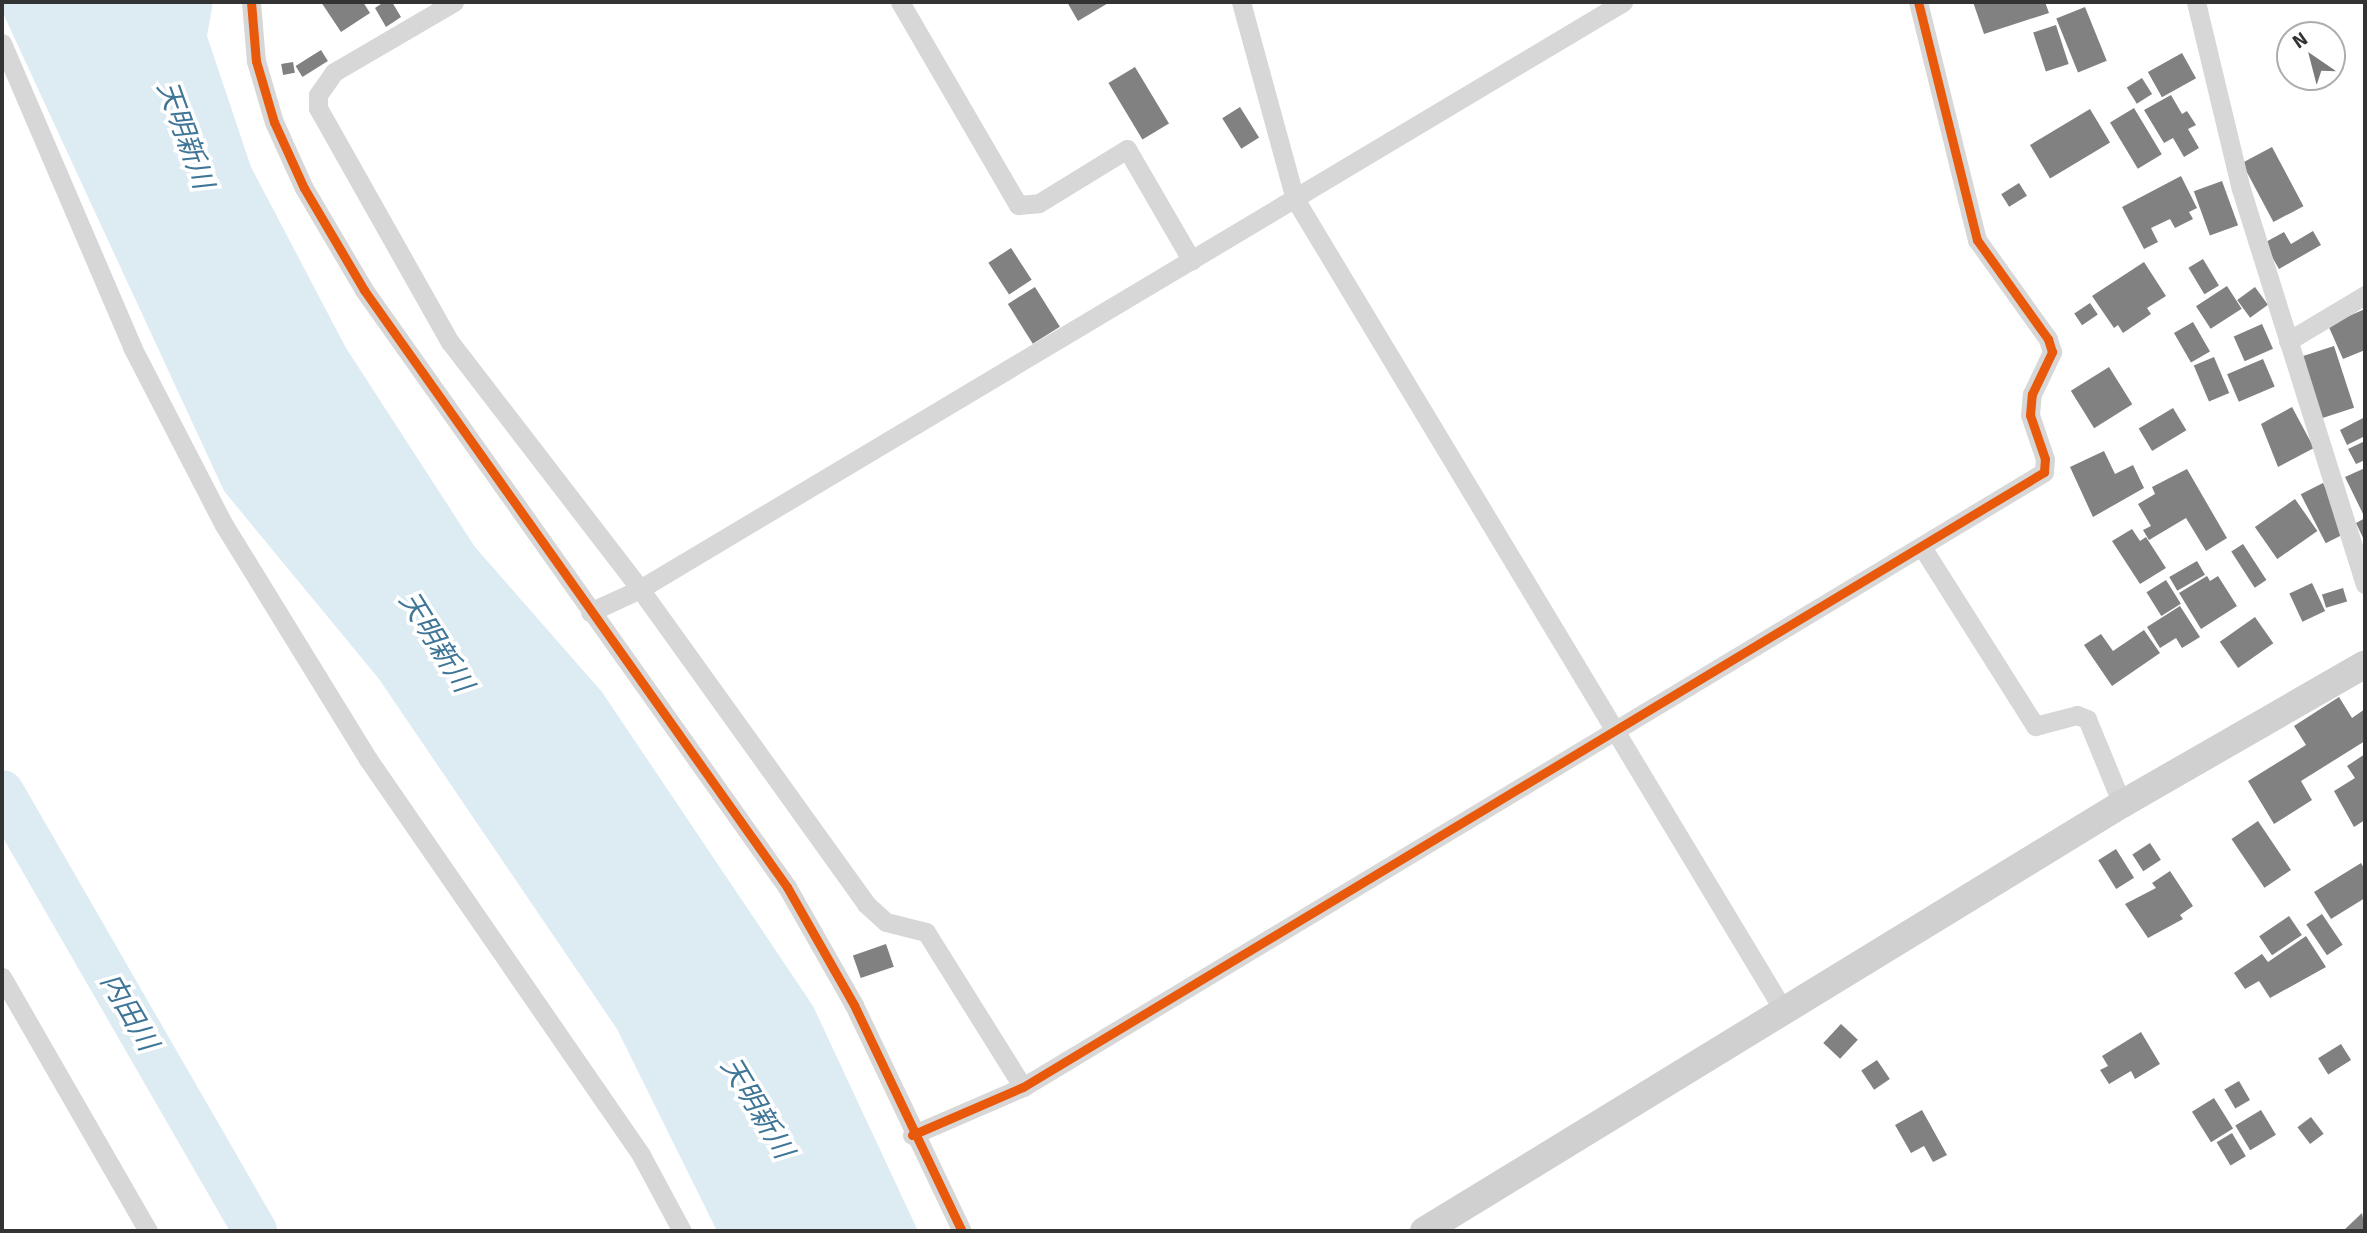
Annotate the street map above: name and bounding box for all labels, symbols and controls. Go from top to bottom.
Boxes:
north arrow [2276,21,2346,91]
text: N [2288,27,2312,54]
water label: 天明新川 [150,77,220,193]
water label: 天明新川 [392,586,480,698]
water label: 内田川 [93,967,165,1057]
water label: 天明新川 [714,1051,800,1165]

